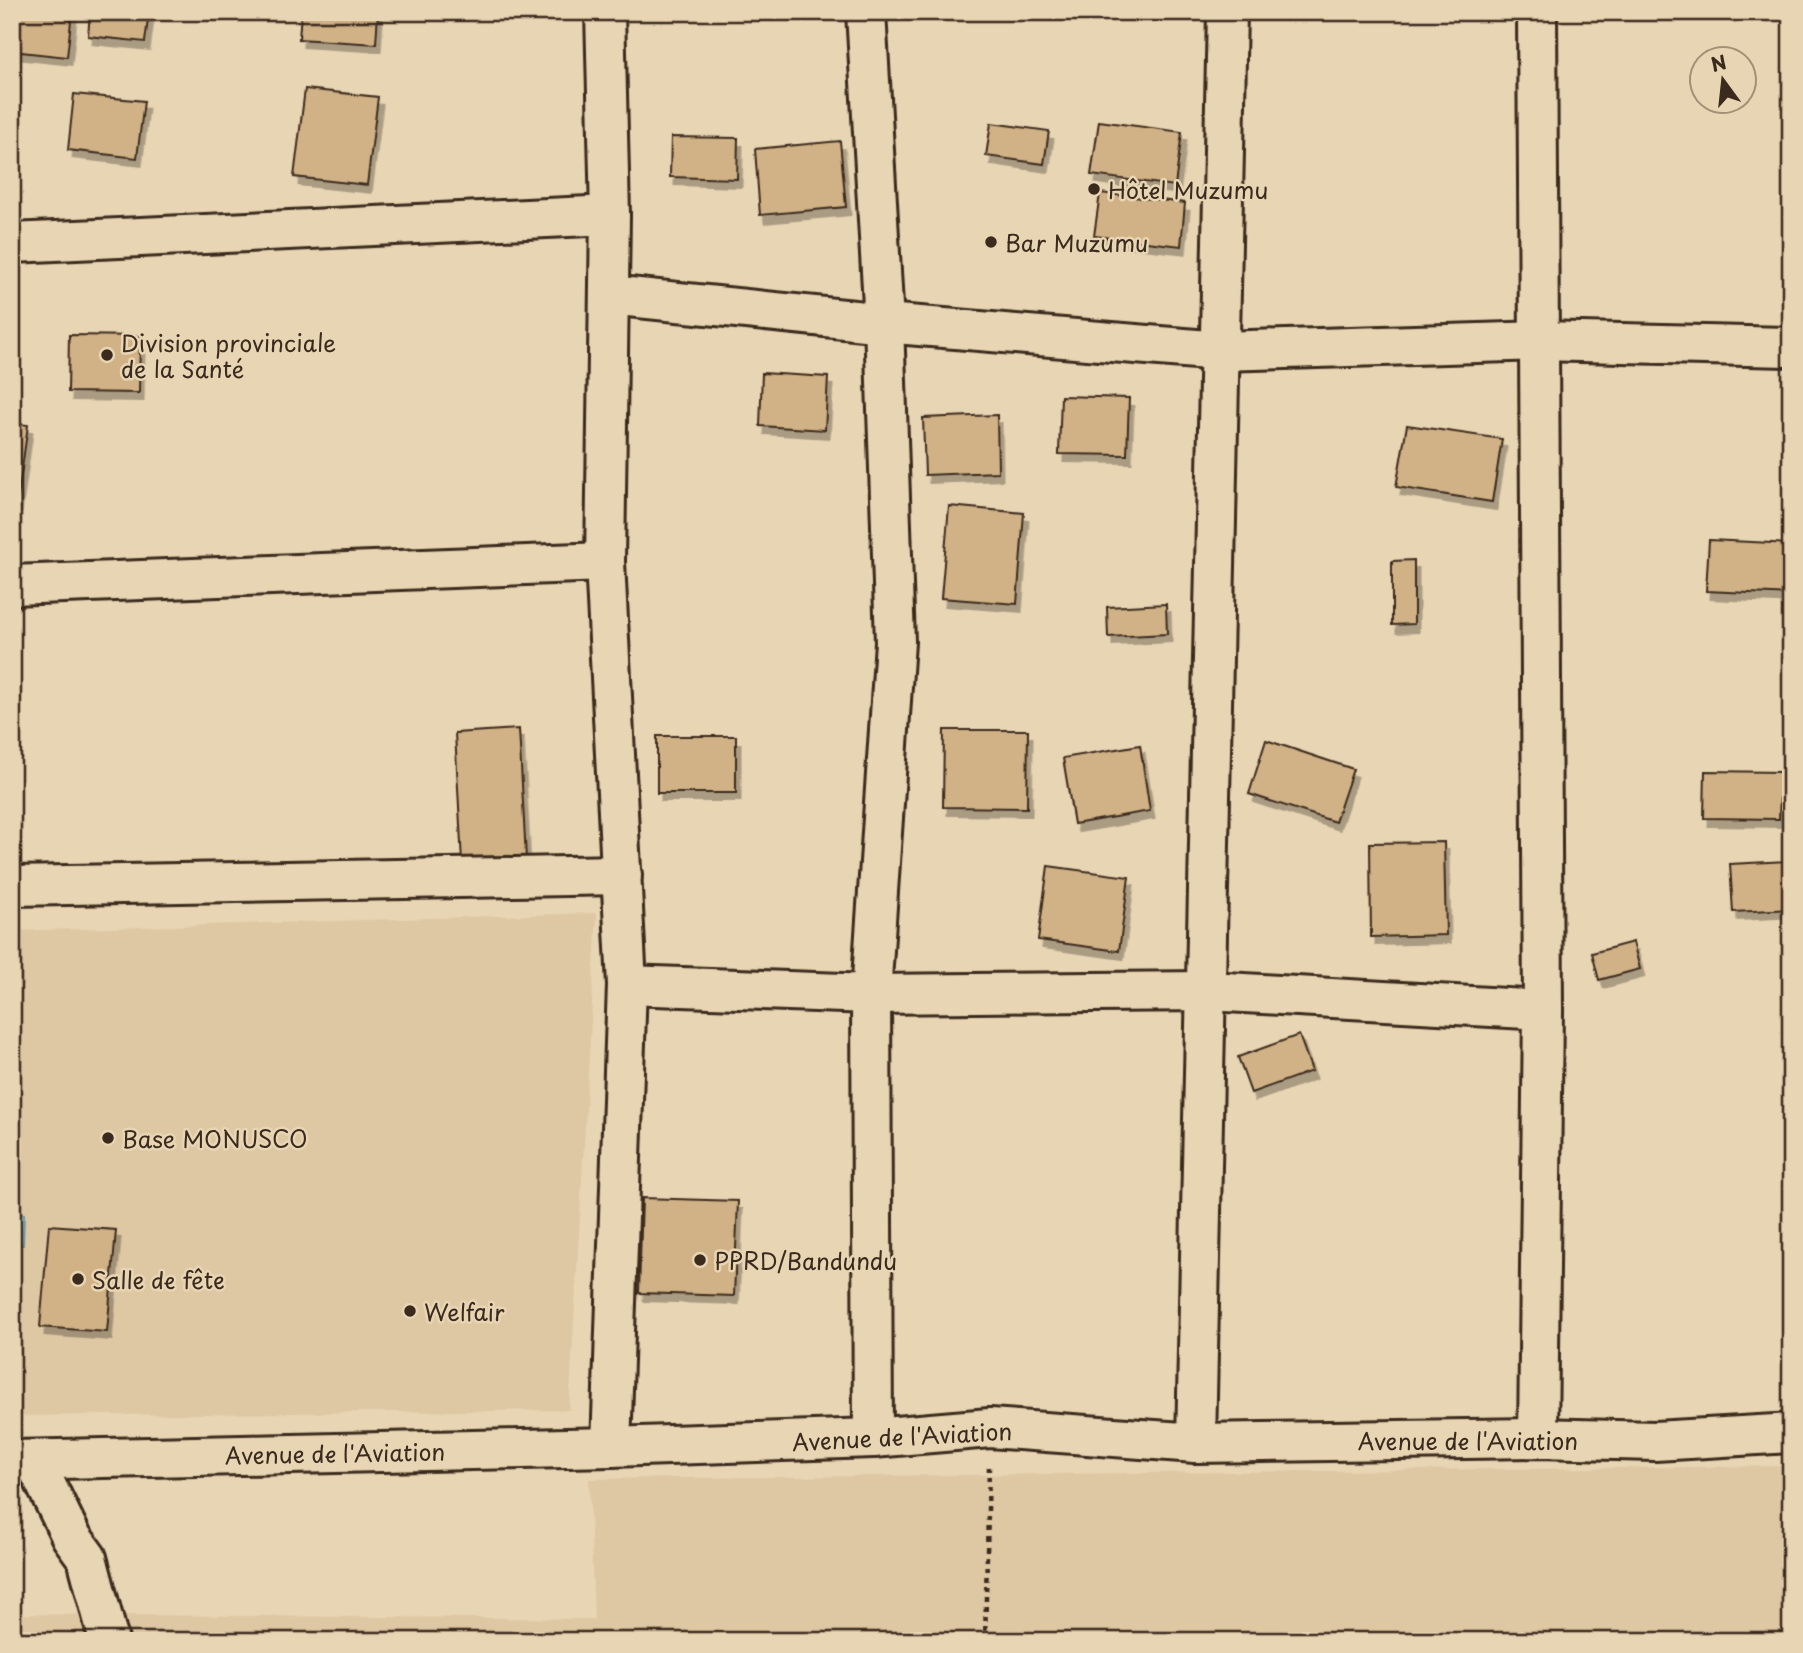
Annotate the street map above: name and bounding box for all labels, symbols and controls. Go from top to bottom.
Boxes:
north arrow [1688,46,1758,116]
text: N [1707,47,1729,78]
place label: Hôtel Muzumu [1108,172,1268,207]
marker: Hôtel Muzumu [1086,181,1102,197]
place label: Bar Muzumu [1005,225,1149,260]
marker: Bar Muzumu [983,234,999,250]
place label: Division provinciale de la Santé [121,325,336,386]
marker: Division provinciale de la Santé [99,347,115,363]
place label: Base MONUSCO [122,1121,307,1156]
marker: Base MONUSCO [100,1130,116,1146]
place label: PPRD/Bandundu [714,1243,897,1278]
marker: PPRD/Bandundu [692,1252,708,1268]
place label: Salle de fête [92,1262,225,1297]
marker: Salle de fête [70,1271,86,1287]
place label: Welfair [424,1294,505,1329]
marker: Welfair [402,1303,418,1319]
street label: Avenue de l'Aviation [791,1413,1013,1459]
street label: Avenue de l'Aviation [1358,1423,1578,1458]
street label: Avenue de l'Aviation [225,1434,445,1472]

